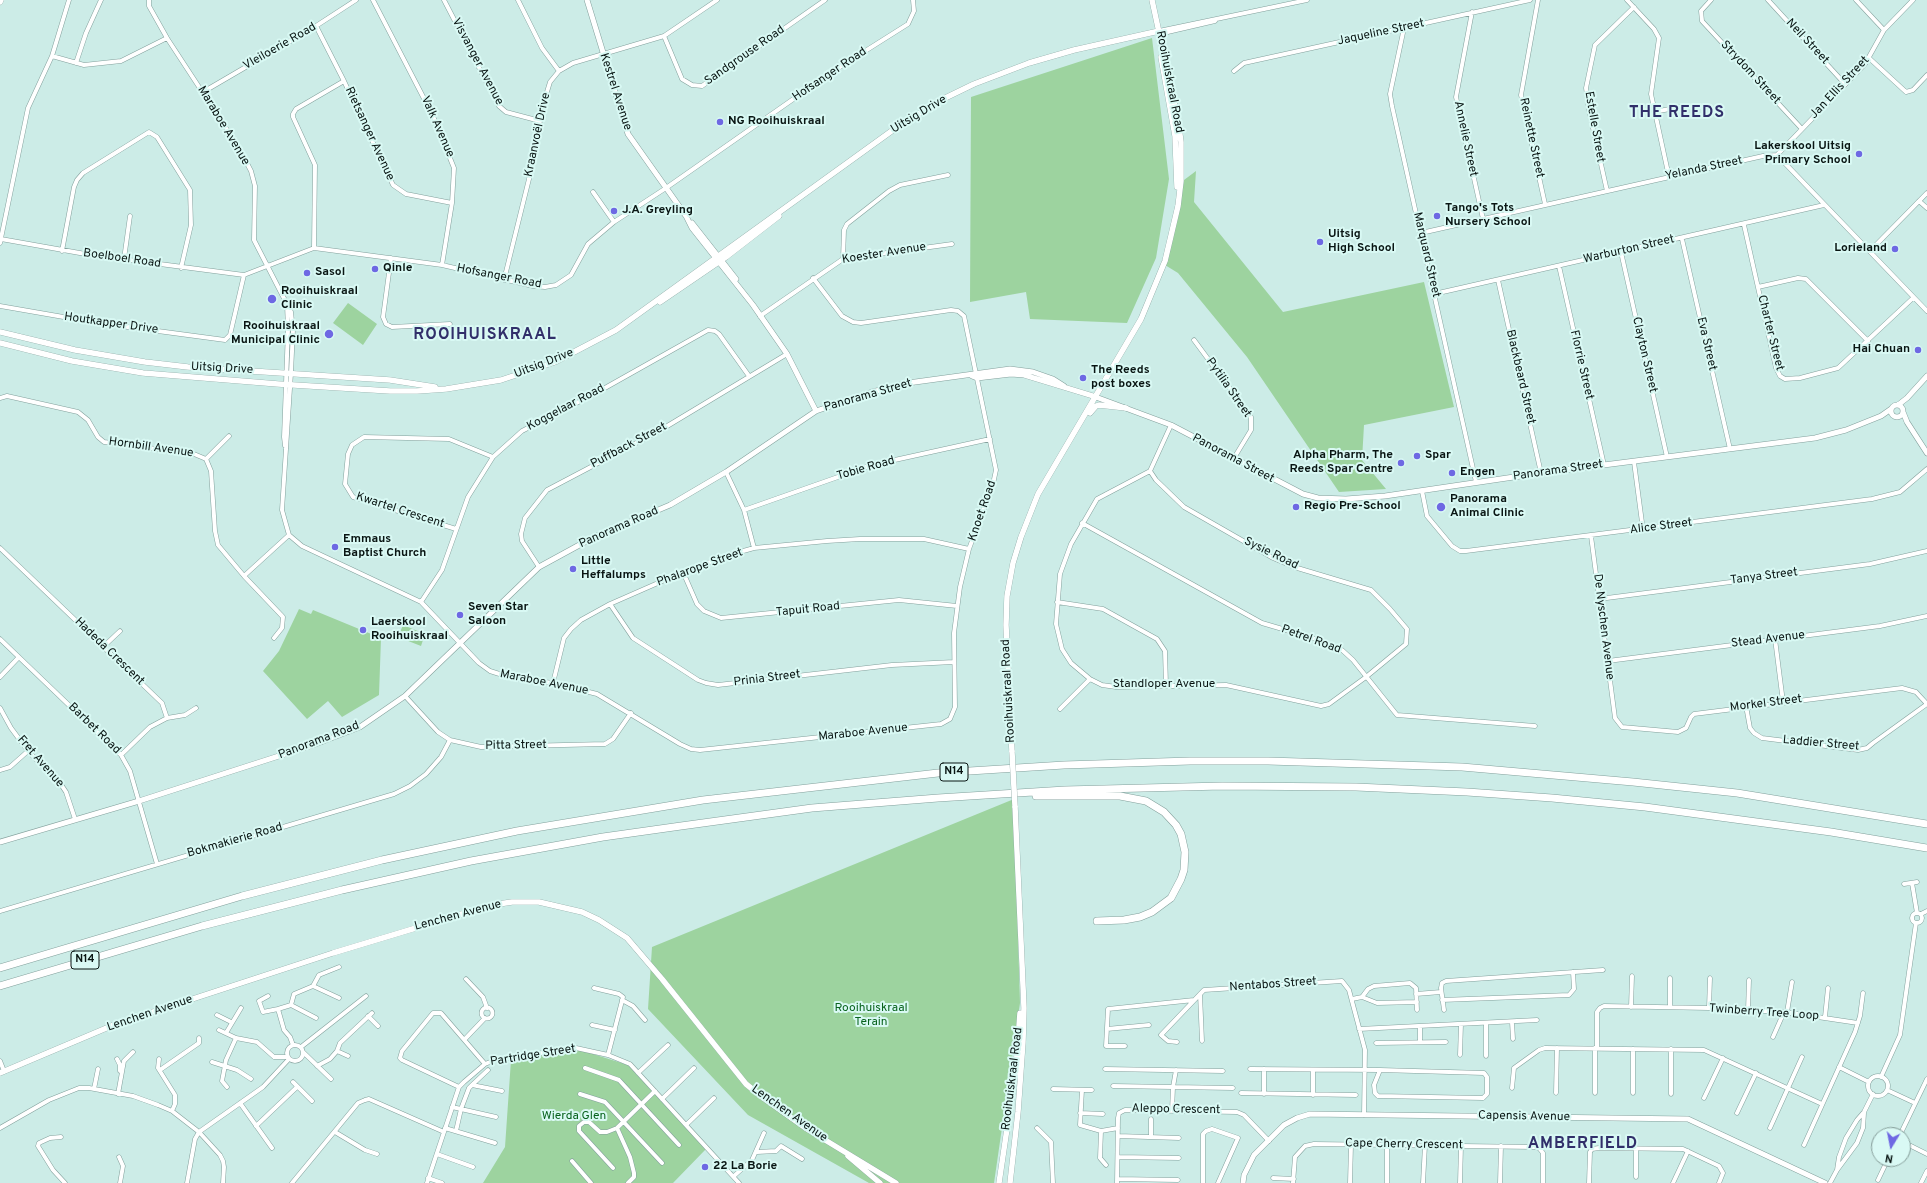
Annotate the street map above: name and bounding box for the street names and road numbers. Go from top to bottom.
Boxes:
street label: Visvanger Avenue [448,16,506,108]
street label: Neil Street [1782,16,1832,68]
street label: Jaqueline Street [1336,17,1426,49]
street label: Vleiloerie Road [241,20,319,74]
street label: Sandgrouse Road [702,23,788,89]
street label: Rooihuiskraal Road [1152,30,1186,134]
street label: Strydom Street [1717,38,1783,108]
street label: Hofsanger Road [790,45,870,105]
street label: Kestrel Avenue [596,52,634,132]
street label: Jan Ellis Street [1807,54,1873,122]
street label: Maraboe Avenue [194,84,252,168]
street label: Rietsanger Avenue [341,85,397,183]
street label: Estelle Street [1581,90,1607,164]
street label: Kraanvoël Drive [522,92,554,178]
street label: Uitsig Drive [889,93,949,137]
street label: Valk Avenue [417,94,457,160]
street label: Reinette Street [1515,97,1547,179]
street label: Annelie Street [1450,100,1480,178]
street label: Yelanda Street [1664,154,1744,184]
street label: Marquard Street [1409,211,1443,299]
street label: Warburton Street [1582,233,1676,267]
street label: Koester Avenue [841,240,927,268]
street label: Boelboel Road [82,246,162,272]
street label: Hofsanger Road [455,262,543,292]
street label: Charter Street [1754,294,1786,372]
street label: Houtkapper Drive [63,310,159,338]
street label: Clayton Street [1628,316,1660,394]
street label: Eva Street [1693,316,1719,372]
street label: Blackbeard Street [1502,328,1538,426]
street label: Florrie Street [1566,329,1596,401]
street label: Uitsig Drive [512,346,576,382]
street label: Pytilia Street [1202,355,1254,421]
street label: Uitsig Drive [190,360,254,378]
street label: Panorama Street [822,377,914,415]
street label: Koggelaar Road [525,382,607,434]
street label: Puffback Street [589,420,669,472]
street label: Panorama Street [1190,431,1276,487]
street label: Hornbill Avenue [108,435,194,461]
street label: Tobie Road [835,454,897,484]
street label: Panorama Street [1512,458,1604,484]
street label: Knoet Road [966,479,1000,543]
street label: Kwartel Crescent [354,490,446,532]
street label: Panorama Road [577,504,661,552]
street label: Alice Street [1629,516,1693,538]
street label: Sysie Road [1241,535,1301,573]
street label: Phalarope Street [655,546,745,590]
street label: Tanya Street [1730,566,1798,588]
street label: De Nyschen Avenue [1589,573,1617,681]
street label: Tapuit Road [775,599,841,621]
street label: Hadeda Crescent [71,615,147,689]
street label: Petrel Road [1279,623,1343,657]
street label: Stead Avenue [1730,628,1806,652]
street label: Rooihuiskraal Road [999,639,1019,743]
street label: Maraboe Avenue [499,667,589,699]
street label: Prinia Street [733,668,801,690]
street label: Standloper Avenue [1113,678,1215,692]
street label: Morkel Street [1729,692,1803,716]
street label: Barbet Road [65,700,123,758]
street label: Panorama Road [277,719,361,763]
street label: Maraboe Avenue [818,721,908,745]
street label: Fret Avenue [14,733,66,791]
street label: Laddier Street [1782,733,1860,755]
street label: Pitta Street [485,738,547,754]
road number: N14 [940,763,968,781]
street label: Bokmakierie Road [186,821,284,861]
street label: Lenchen Avenue [413,897,503,935]
road number: N14 [71,951,99,969]
street label: Nentabos Street [1229,975,1317,995]
street label: Lenchen Avenue [105,993,195,1035]
street label: Twinberry Tree Loop [1709,1002,1819,1024]
street label: Rooihuiskraal Road [1000,1027,1026,1131]
street label: Partridge Street [489,1042,577,1070]
street label: Lenchen Avenue [748,1082,830,1146]
street label: Aleppo Crescent [1131,1102,1221,1118]
street label: Capensis Avenue [1478,1109,1570,1125]
street label: Cape Cherry Crescent [1345,1137,1463,1153]

